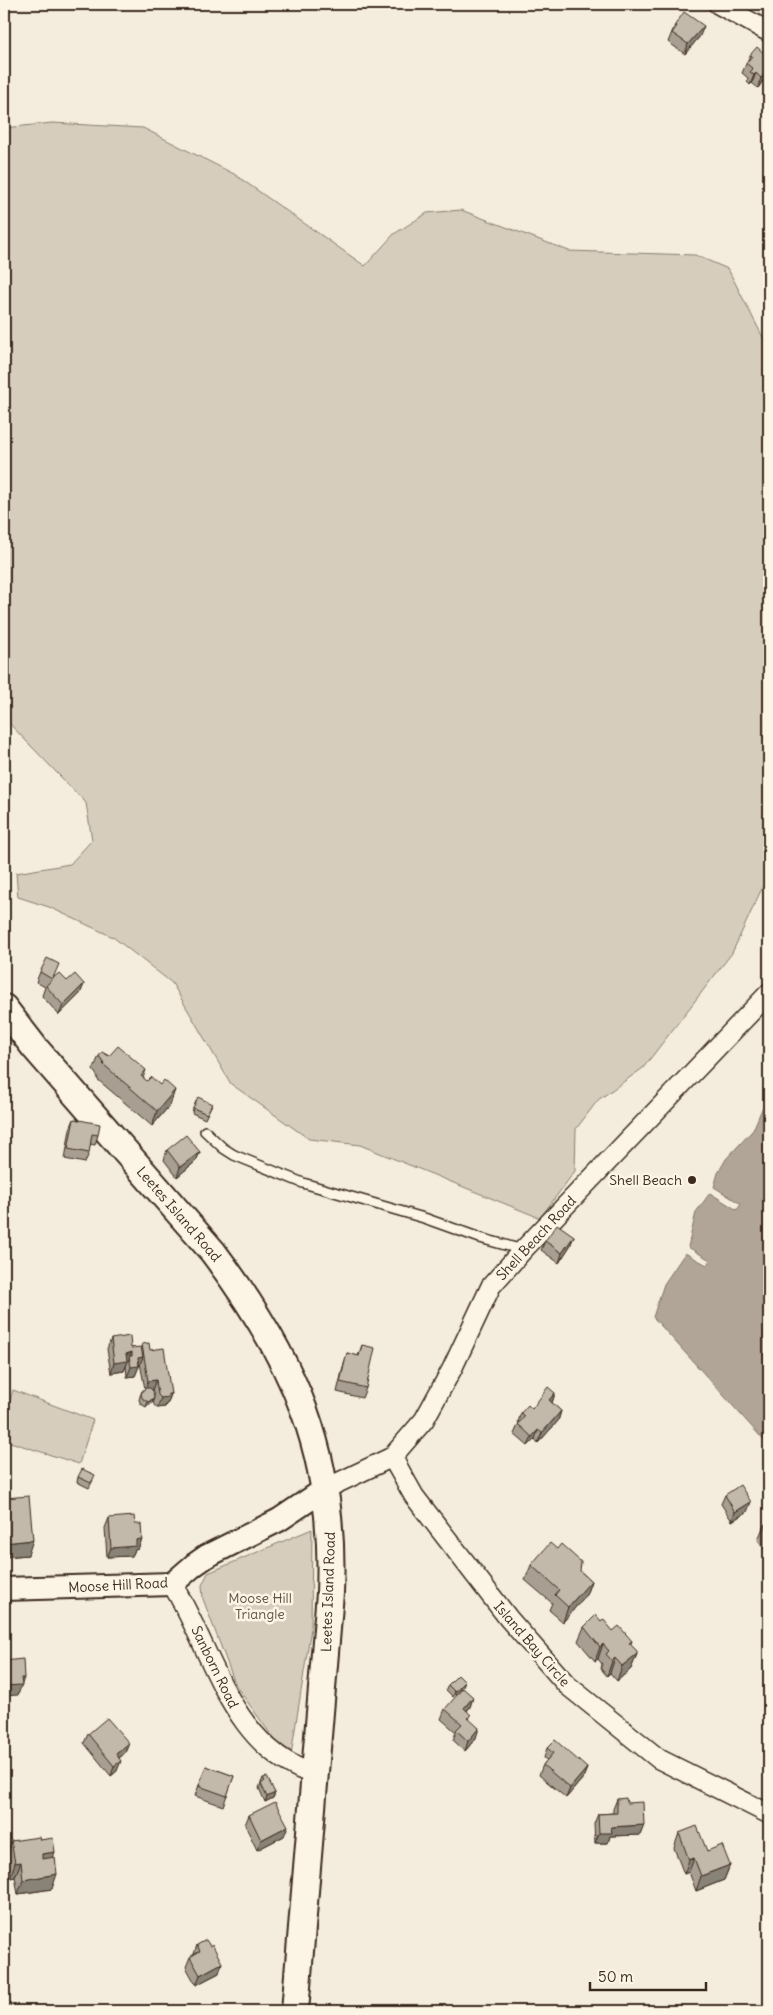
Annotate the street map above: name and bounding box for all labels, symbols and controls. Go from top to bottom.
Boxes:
street label: Leetes Island Road [133,1163,225,1265]
place label: Shell Beach [609,1171,682,1189]
marker: Shell Beach [686,1174,698,1186]
street label: Shell Beach Road [492,1192,580,1284]
street label: Leetes Island Road [317,1532,339,1652]
street label: Moose Hill Road [68,1573,168,1597]
park label: Moose Hill Triangle [228,1589,292,1623]
street label: Island Bay Circle [490,1598,574,1690]
street label: Sanborn Road [187,1623,243,1711]
scale bar [590,1960,707,1992]
text: 50 m [598,1967,633,1986]

